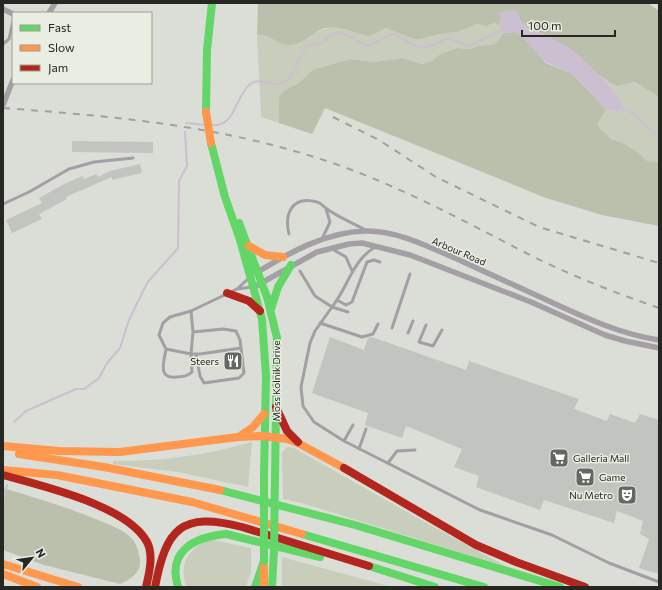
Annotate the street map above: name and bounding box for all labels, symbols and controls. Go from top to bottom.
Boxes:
legend [12,12,152,84]
scale bar [522,12,615,38]
text: 100 m [528,18,562,32]
text: Fast [48,20,71,34]
text: Slow [48,40,75,54]
text: Jam [48,60,68,75]
street label: Arbour Road [430,234,488,268]
street label: Moss Kolnik Drive [270,340,282,422]
restaurant icon: Steers [222,350,244,372]
place label: Steers [190,355,219,367]
supermarket icon: Galleria Mall [548,447,570,469]
place label: Galleria Mall [573,452,629,464]
supermarket icon: Game [574,466,596,488]
place label: Game [599,471,626,483]
theatre icon: Nu Metro [616,484,638,506]
place label: Nu Metro [569,489,613,501]
north arrow [12,538,52,578]
text: N [33,546,49,560]

